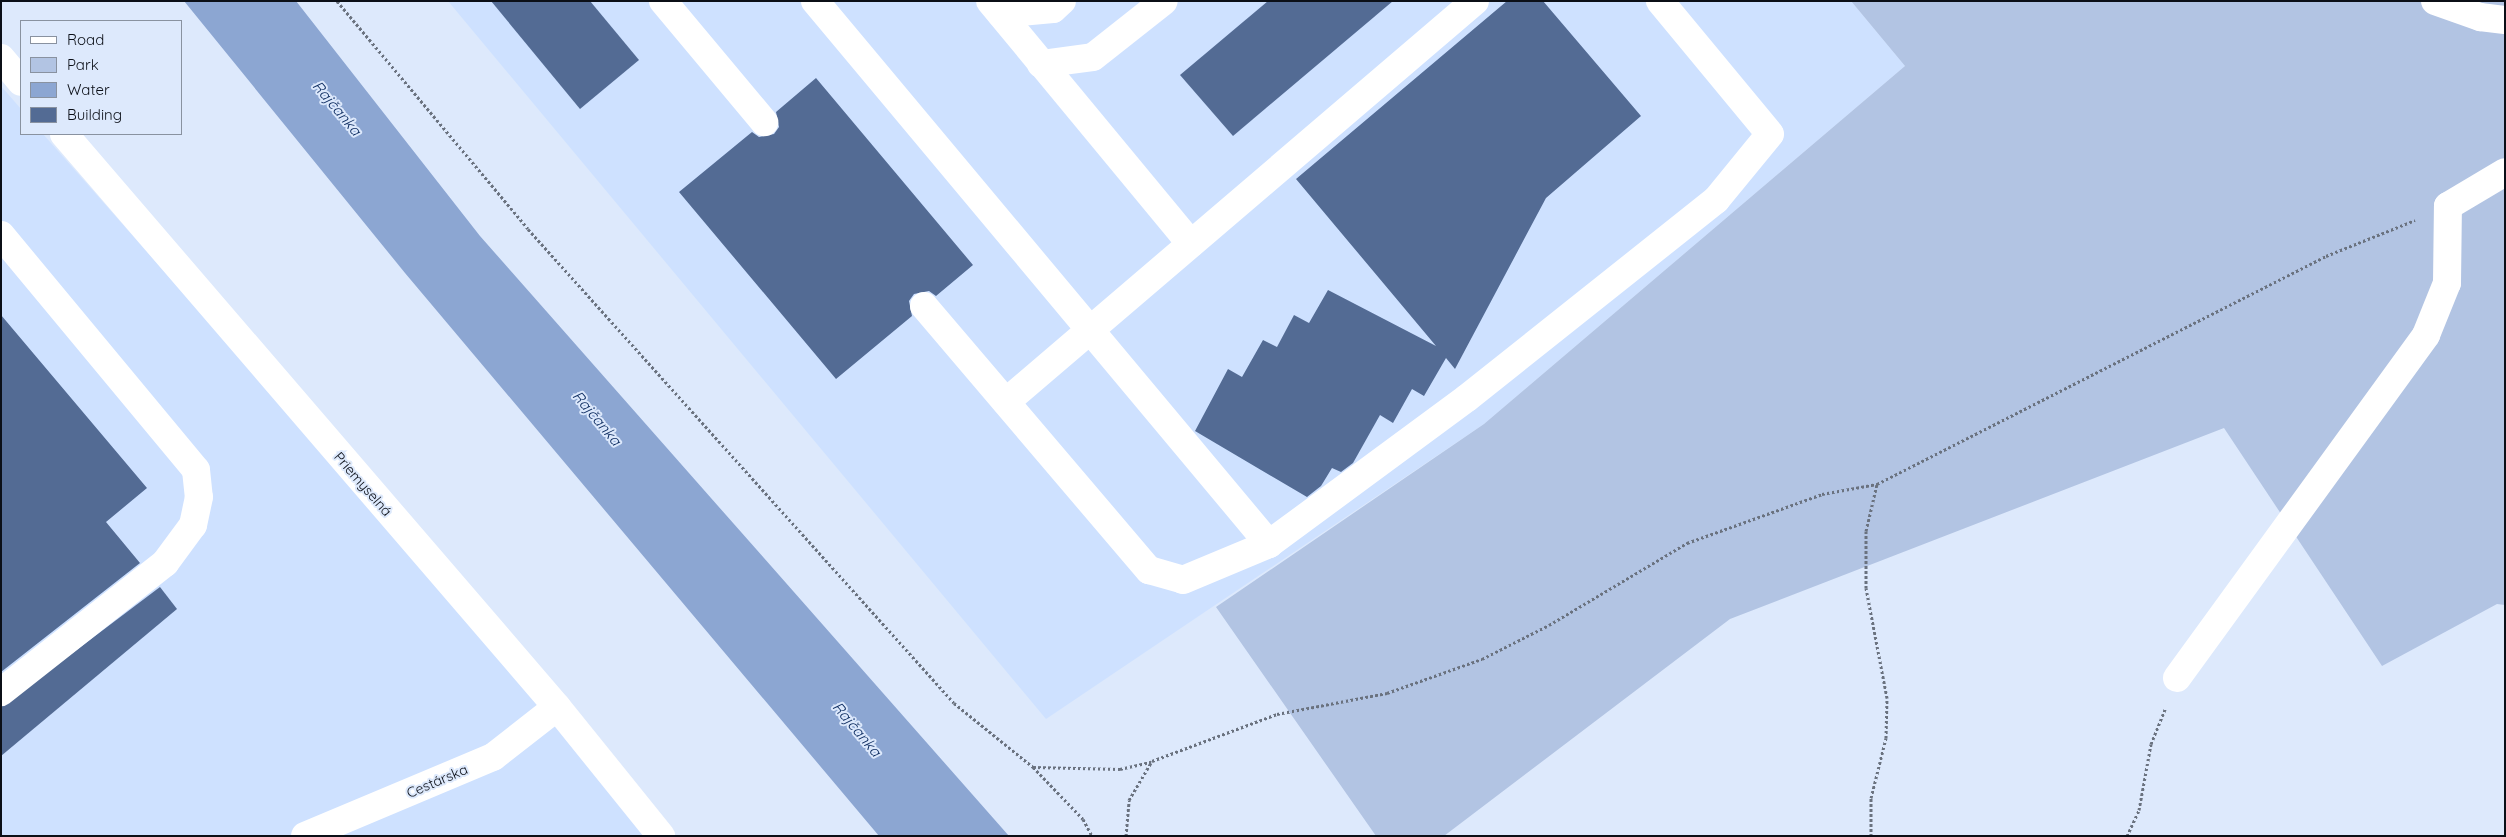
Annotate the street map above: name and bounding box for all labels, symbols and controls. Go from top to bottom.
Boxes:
legend [20,20,182,135]
text: Road [67,30,104,49]
text: Park [67,55,99,74]
water label: Rajčanka [309,77,365,139]
text: Water [67,80,110,99]
text: Building [67,105,122,124]
water label: Rajčanka [569,387,625,449]
street label: Priemyselná [331,449,395,519]
water label: Rajčanka [829,698,885,760]
street label: Cestárska [404,761,470,801]

